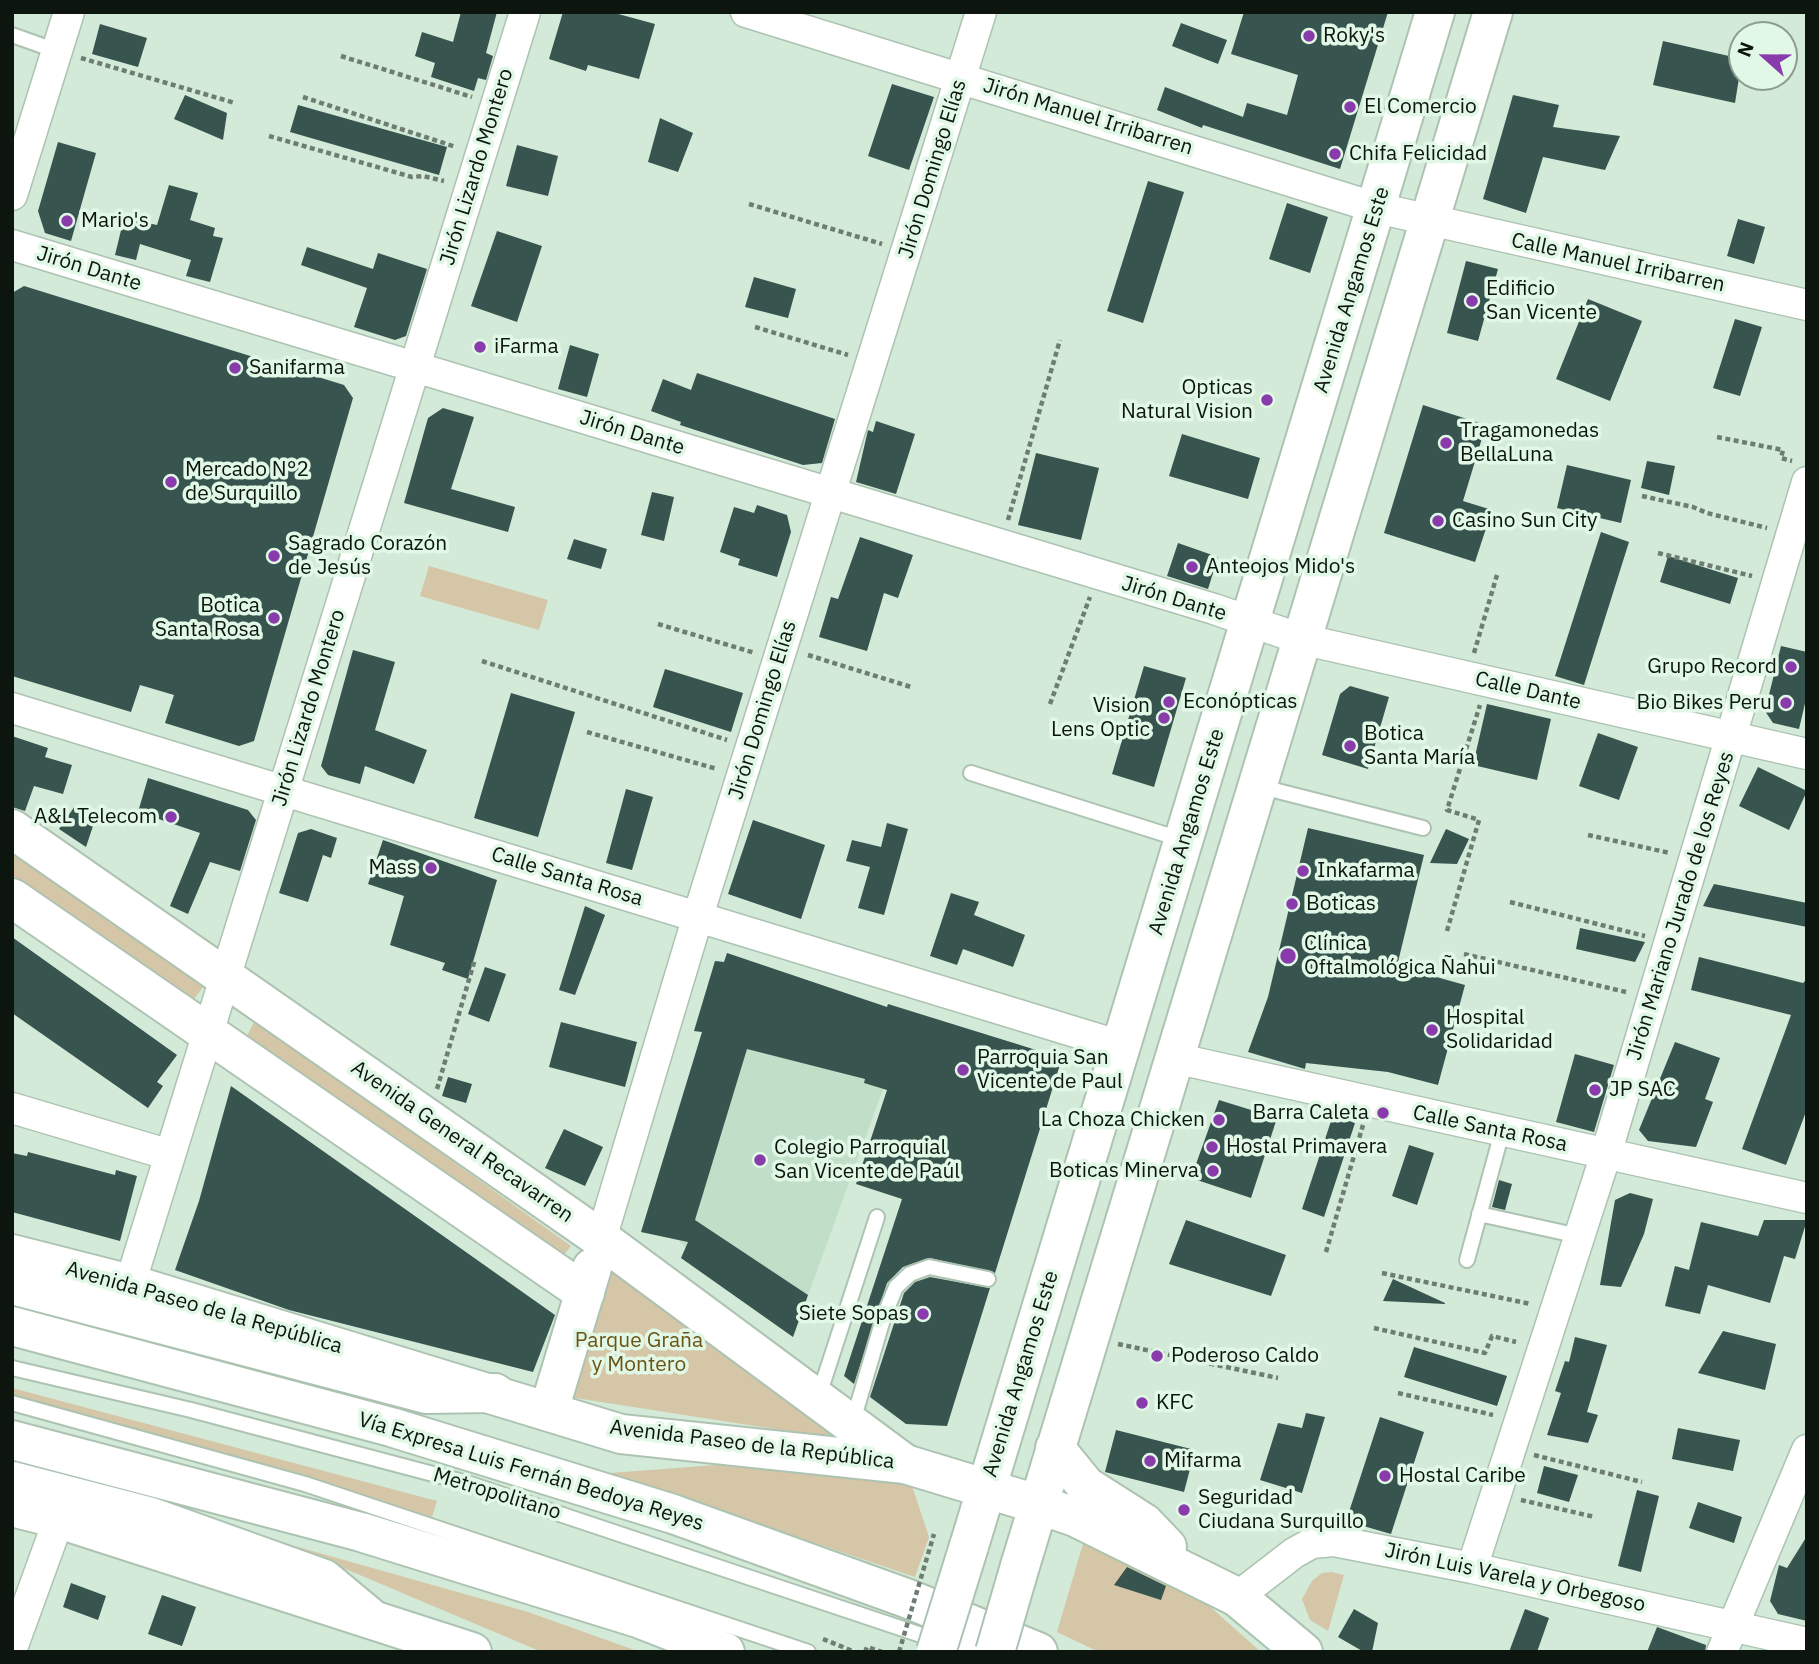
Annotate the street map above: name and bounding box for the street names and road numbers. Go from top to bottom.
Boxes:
street label: Jirón Lizardo Montero [435,66,519,268]
street label: Jirón Manuel Irribarren [980,73,1196,161]
street label: Jirón Domingo Elías [894,76,972,262]
street label: Avenida Angamos Este [1309,184,1395,396]
street label: Calle Manuel Irribarren [1509,228,1727,298]
street label: Jirón Dante [34,241,144,297]
street label: Jirón Dante [577,405,687,461]
street label: Jirón Dante [1119,571,1229,627]
street label: Jirón Lizardo Montero [267,607,351,809]
street label: Jirón Domingo Elías [724,617,802,803]
street label: Calle Dante [1472,667,1584,715]
street label: Avenida Angamos Este [1144,726,1230,938]
street label: Jirón Mariano Jurado de los Reyes [1622,749,1740,1063]
street label: Calle Santa Rosa [488,842,646,912]
street label: Avenida General Recavarren [346,1055,578,1229]
street label: Calle Santa Rosa [1410,1100,1570,1158]
street label: Avenida Paseo de la República [63,1256,345,1360]
street label: Avenida Angamos Este [978,1268,1064,1480]
street label: Vía Expresa Luis Fernán Bedoya Reyes [355,1407,707,1537]
street label: Avenida Paseo de la República [608,1415,896,1475]
street label: Metropolitano [430,1463,564,1525]
street label: Jirón Luis Varela y Orbegoso [1382,1538,1648,1618]

